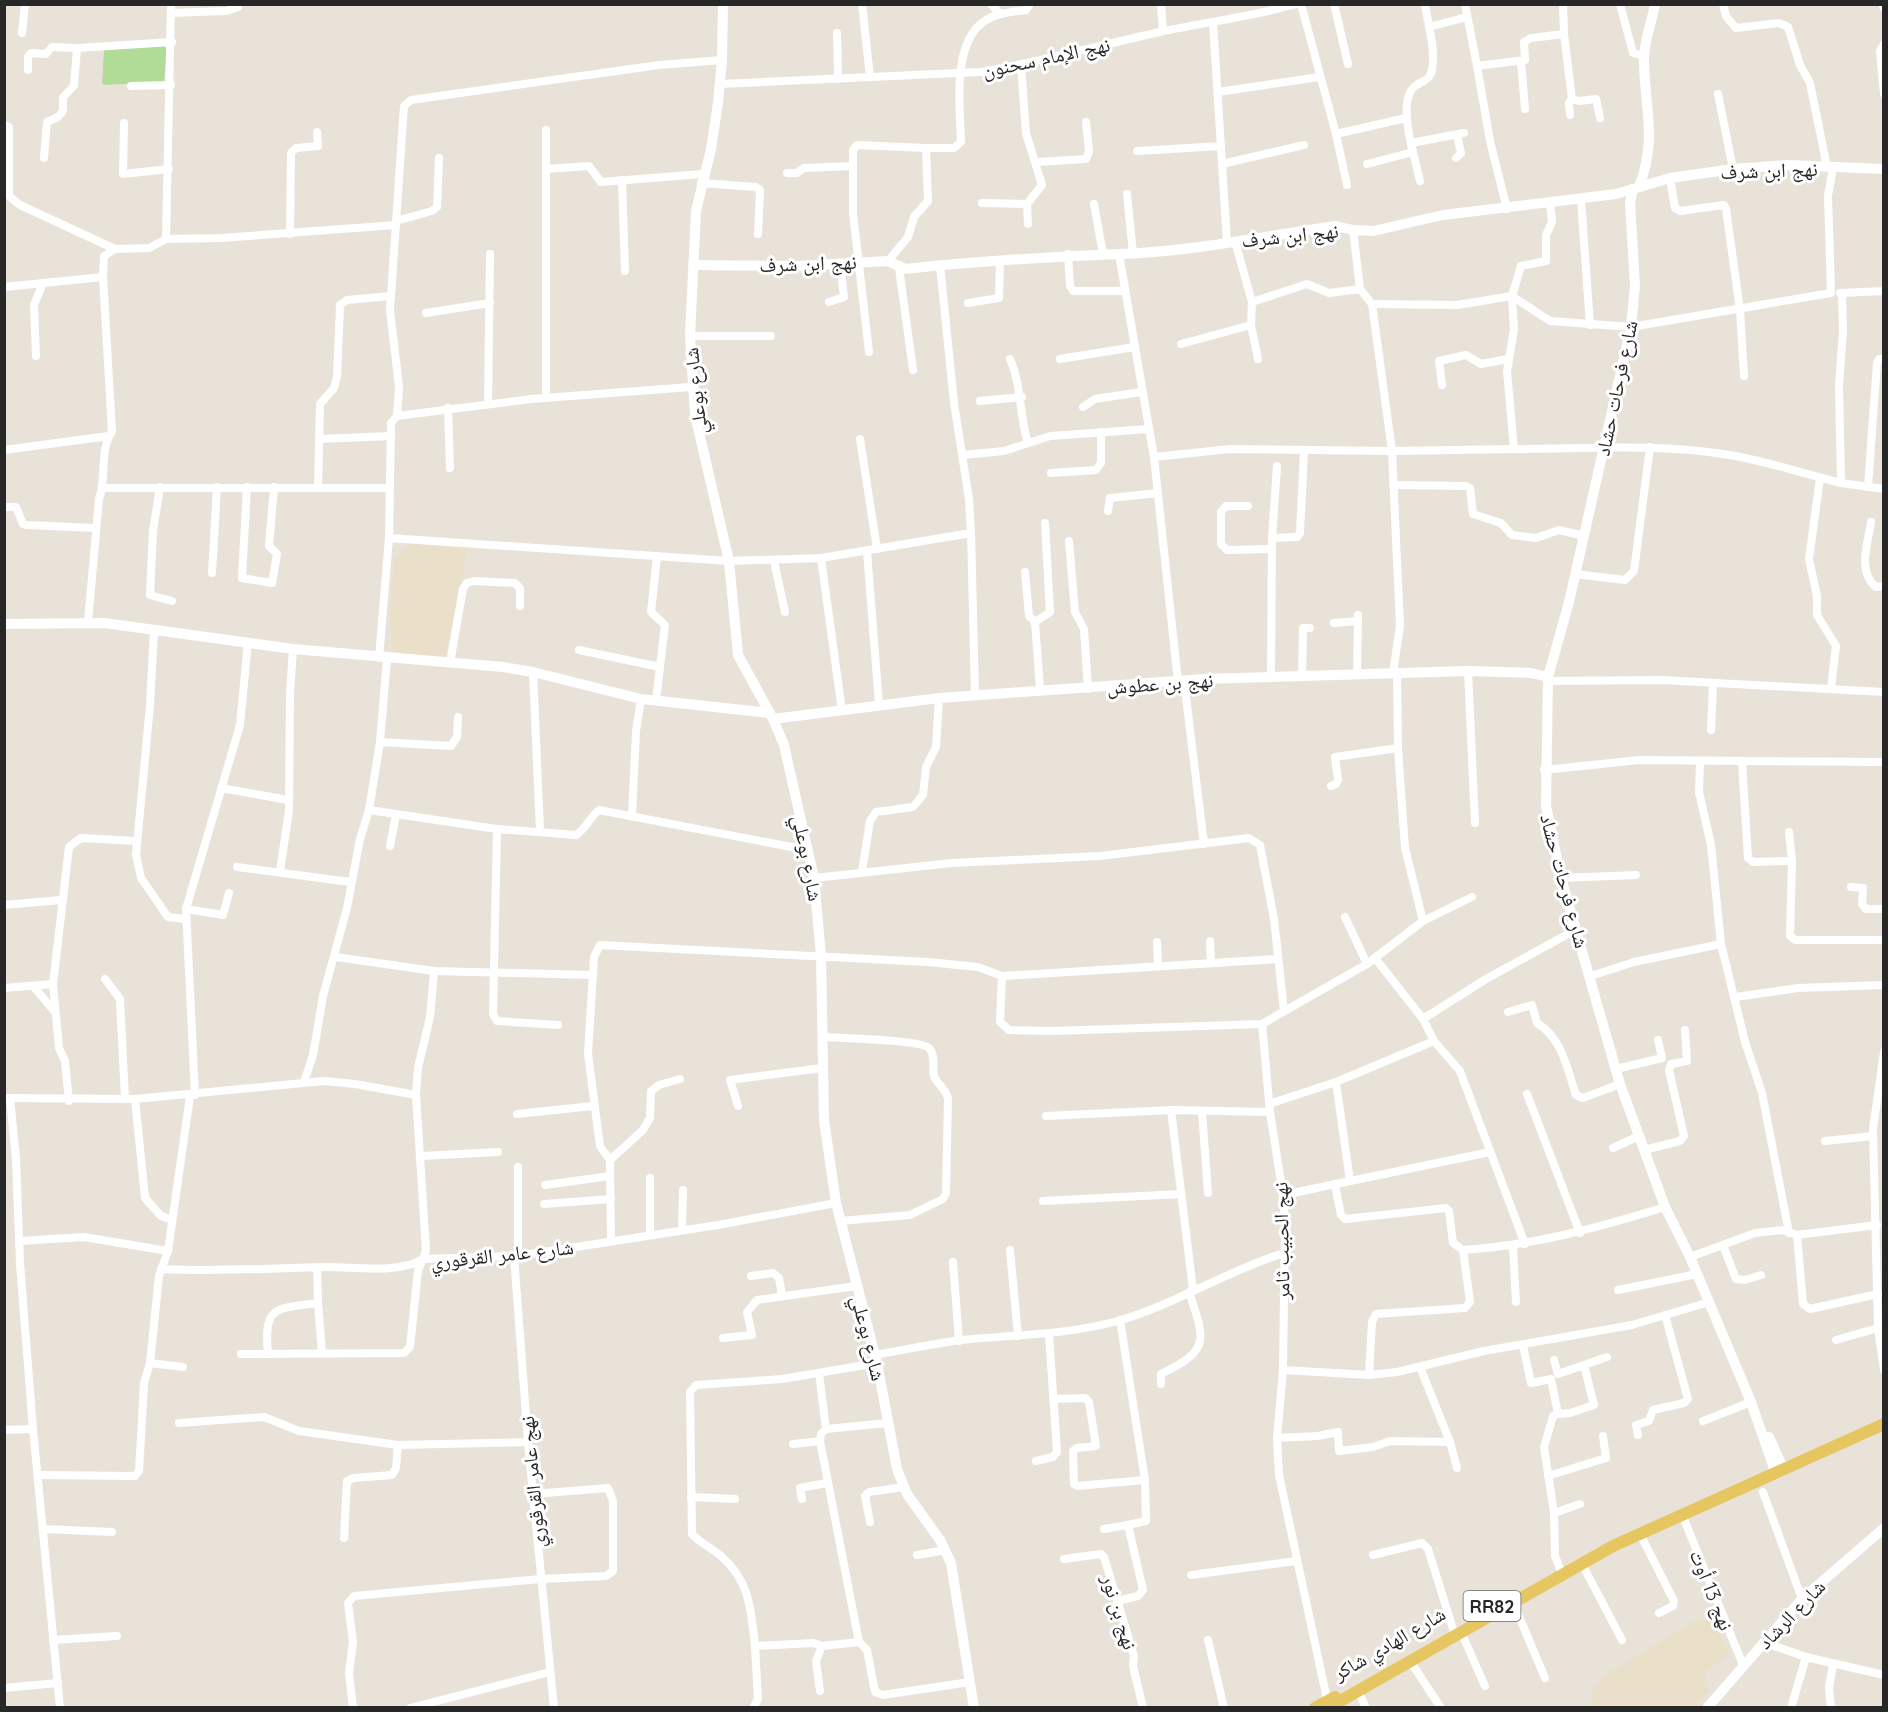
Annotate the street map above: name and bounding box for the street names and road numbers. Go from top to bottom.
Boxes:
street label: نهج الإمام سحنون [980,31,1113,85]
street label: نهج ابن شرف [1720,156,1818,185]
street label: نهج ابن شرف [1240,217,1340,254]
street label: نهج ابن شرف [759,249,857,278]
street label: شارع فرحات حشاد [1589,318,1644,458]
street label: شارع بوعلي [678,346,716,436]
street label: نهج بن عطوش [1106,667,1214,700]
street label: شارع فرحات حشاد [1534,811,1595,951]
street label: شارع بوعلي [783,813,829,904]
street label: نهج الحبيب ثامر [1267,1182,1296,1301]
street label: شارع عامر القرقوري [429,1234,575,1278]
street label: شارع بوعلي [842,1293,892,1384]
street label: نهج عامر القرقوري [514,1415,554,1549]
street label: نهج 13 أوت [1684,1546,1739,1634]
street label: نهج بن نور [1096,1571,1143,1653]
street label: شارع الرشاد [1752,1574,1831,1655]
road number: RR82 [1464,1591,1520,1621]
street label: شارع الهادي شاكر [1327,1601,1452,1689]

